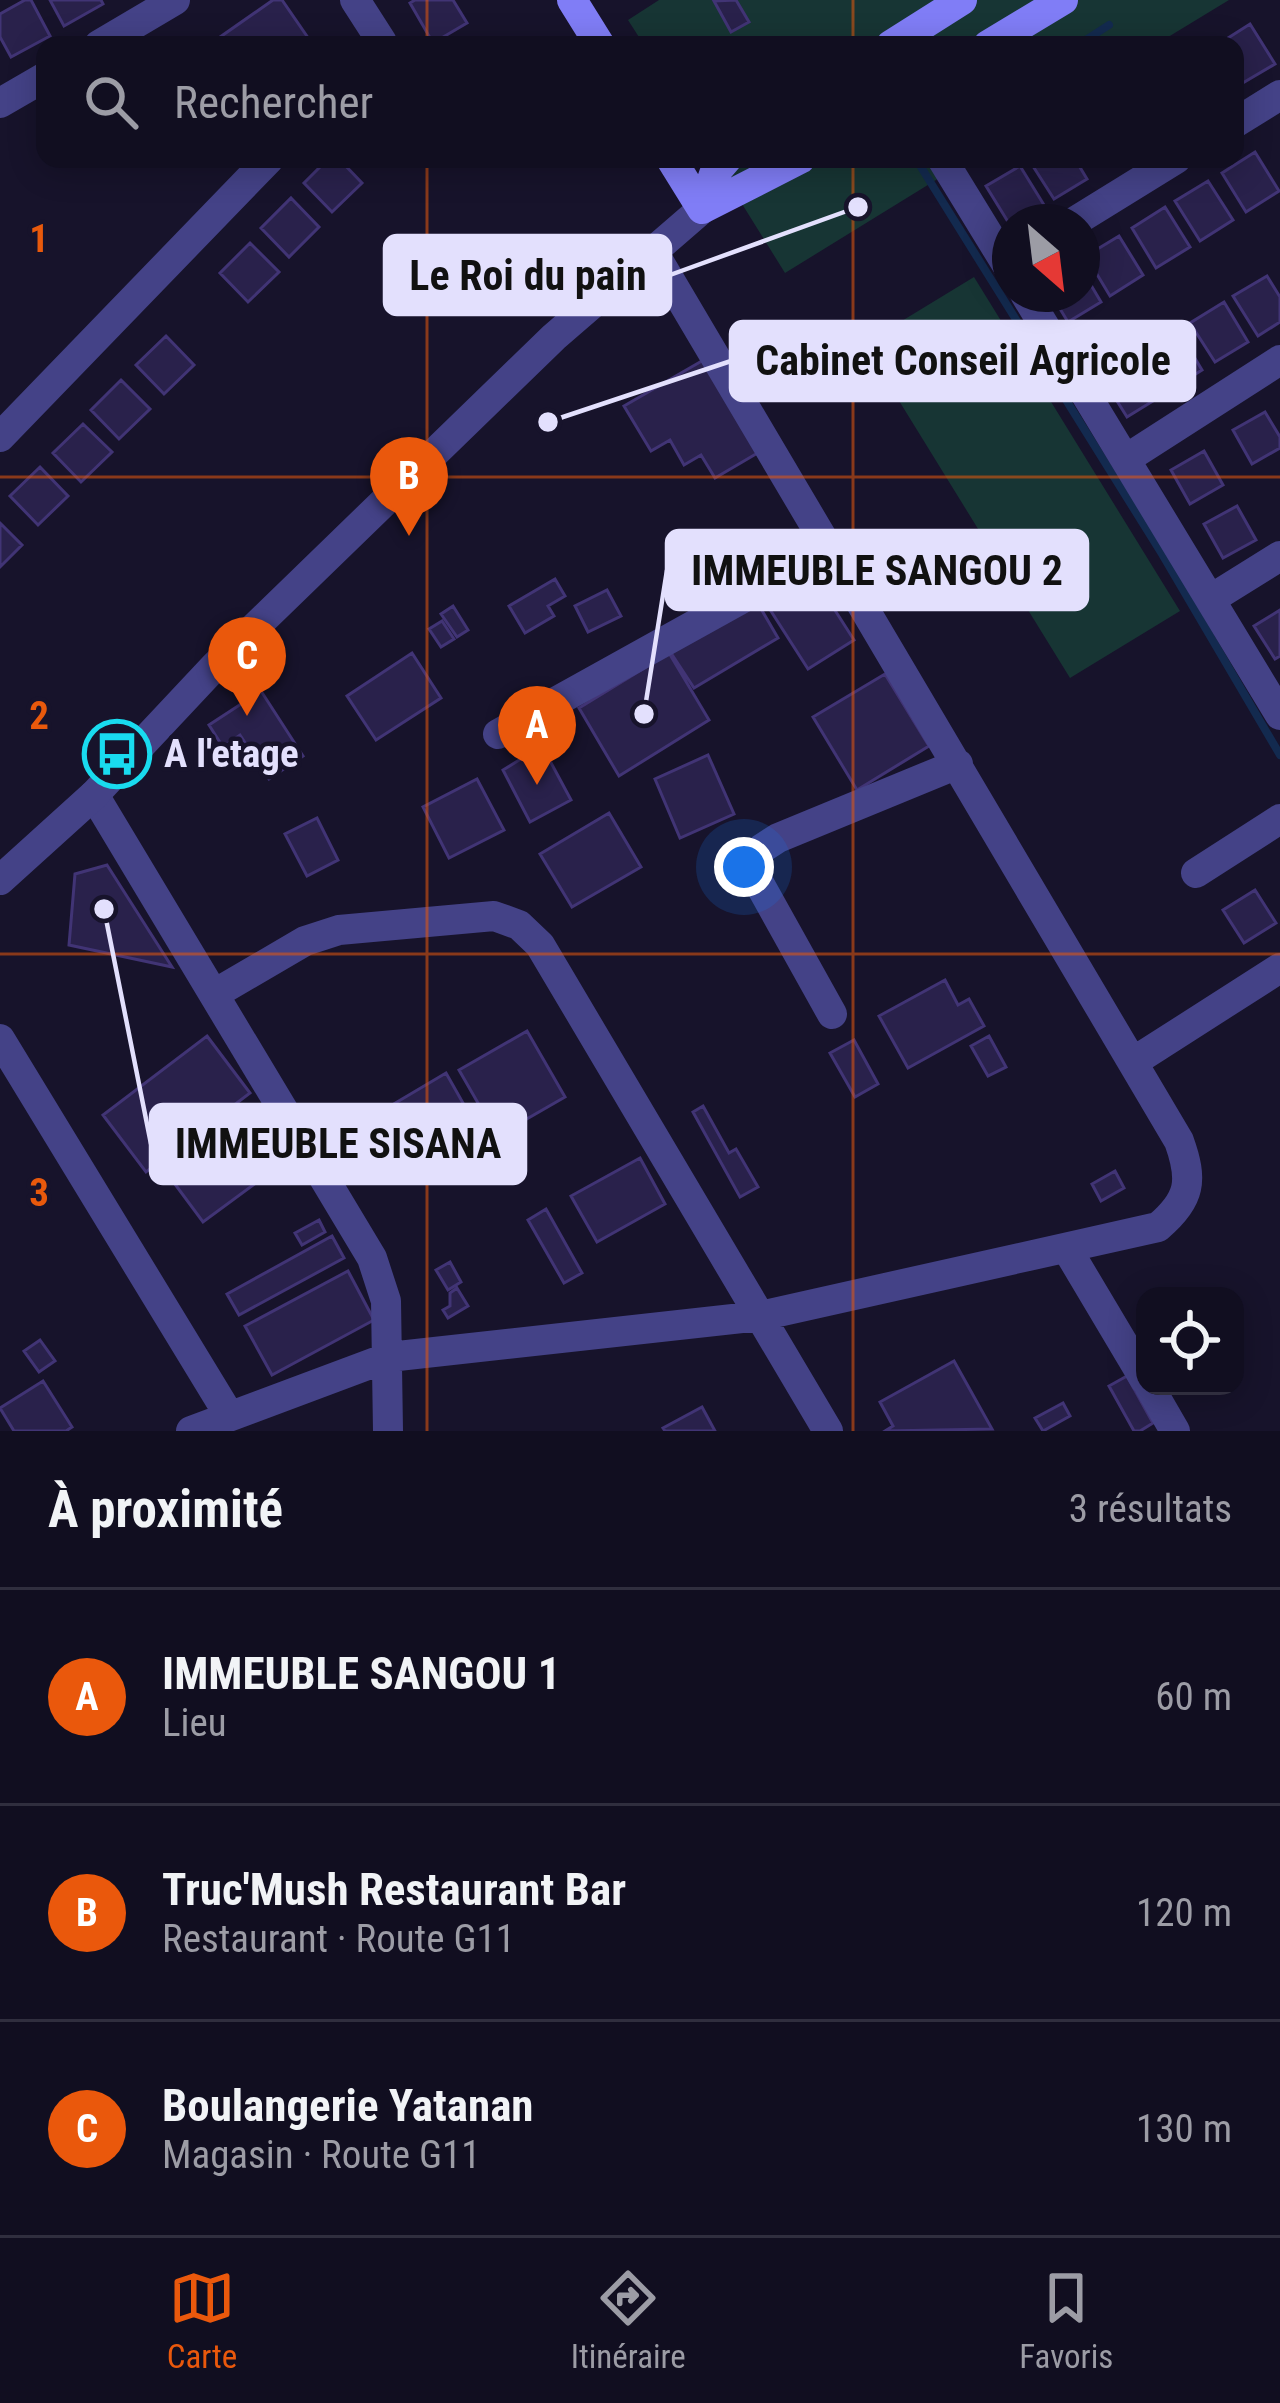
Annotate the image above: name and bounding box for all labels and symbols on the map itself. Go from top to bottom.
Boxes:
north arrow [992,204,1100,312]
text: 1 [29,216,49,262]
callout: Le Roi du pain [385,236,670,314]
text: Le Roi du pain [409,251,647,300]
callout: Cabinet Conseil Agricole [731,322,1194,400]
text: Cabinet Conseil Agricole [755,336,1171,385]
pin: B [370,437,448,536]
callout: IMMEUBLE SANGOU 2 [667,531,1087,609]
text: IMMEUBLE SANGOU 2 [691,546,1063,595]
pin: C [208,617,286,716]
pin: A [498,686,576,785]
text: 2 [29,693,49,739]
bus stop icon: A l'etage [82,719,152,789]
place label: A l'etage [164,731,299,777]
your location [714,837,774,897]
callout: IMMEUBLE SISANA [151,1105,525,1183]
text: IMMEUBLE SISANA [175,1119,501,1168]
text: 3 [29,1170,49,1216]

